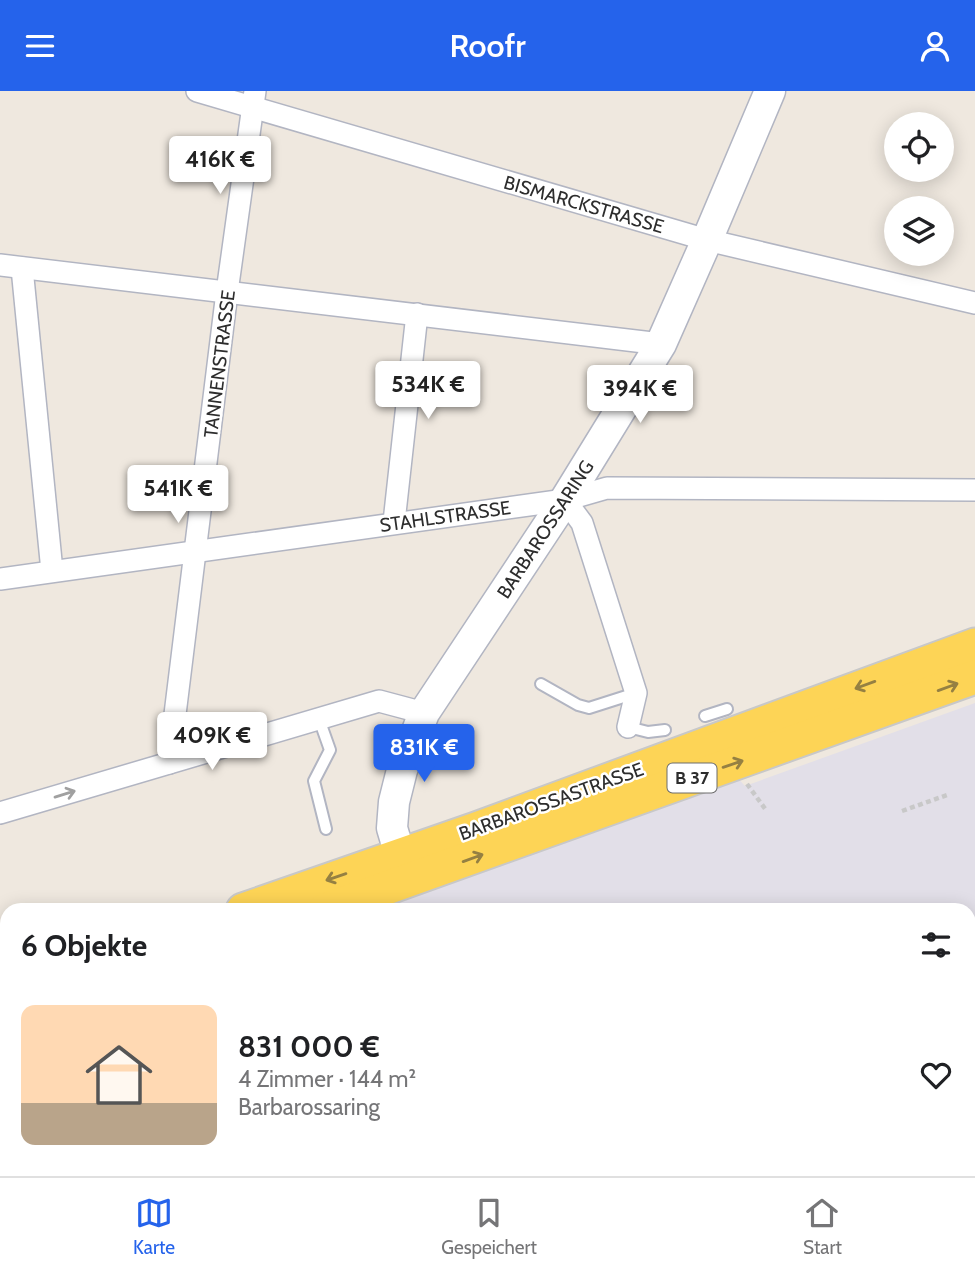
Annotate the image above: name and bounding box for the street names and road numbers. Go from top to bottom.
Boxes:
street label: BISMARCKSTRASSE [501,171,666,238]
street label: TANNENSTRASSE [199,289,240,439]
street label: BARBAROSSARING [492,456,599,603]
street label: STAHLSTRASSE [378,496,512,537]
street label: BARBAROSSASTRASSE [456,757,647,846]
road number: B 37 [668,763,716,793]

